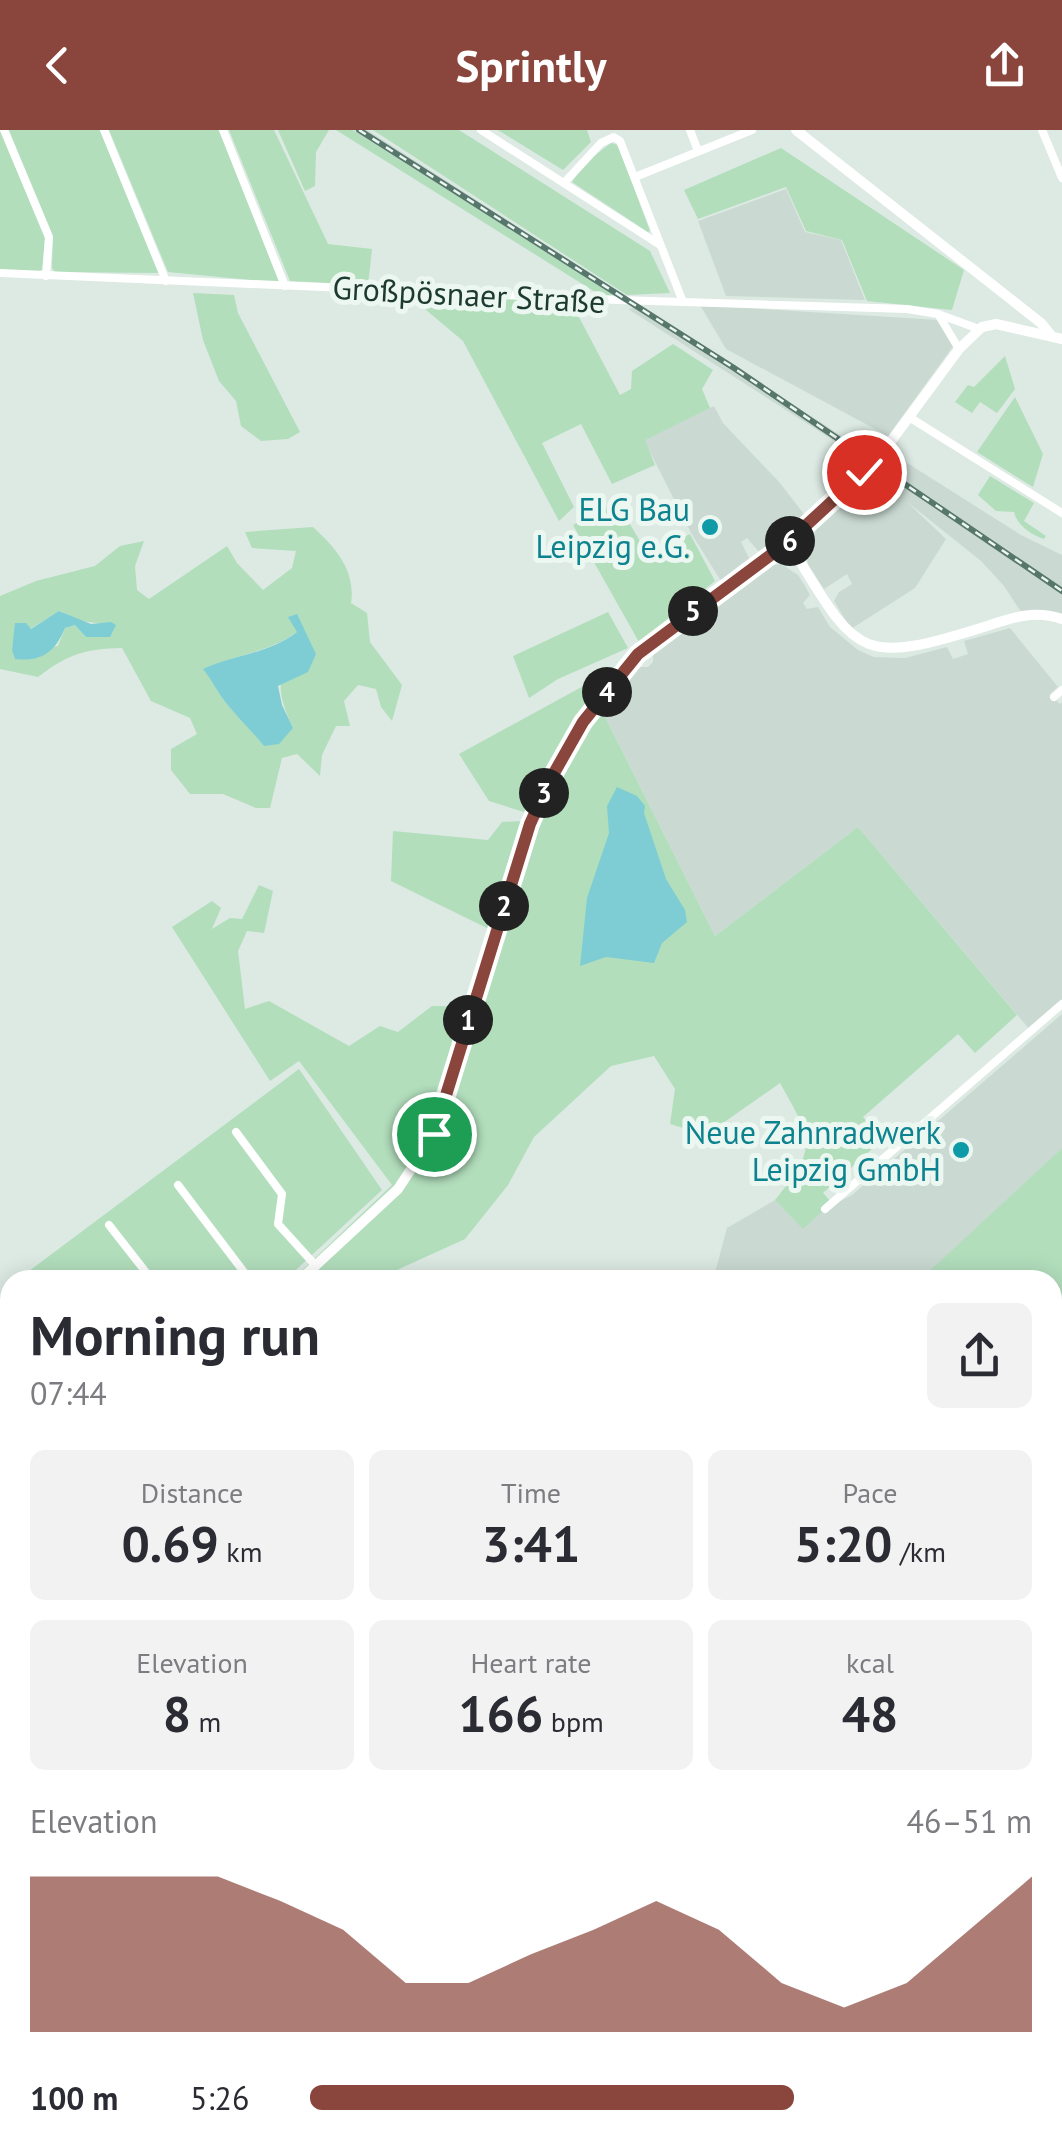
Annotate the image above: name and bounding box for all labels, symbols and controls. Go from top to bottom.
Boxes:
text: Sprintly [455,36,607,94]
icon: back [30,38,85,93]
icon: share [977,38,1032,93]
street label: Großpösnaer Straße [331,266,607,322]
pin [822,430,907,515]
icon: check [837,445,892,500]
place label: ELG Bau Leipzig e.G. [536,488,690,567]
marker: ELG Bau Leipzig e.G. [699,516,721,538]
pin: 6 [765,516,815,566]
text: 6 [782,522,798,559]
pin: 5 [668,586,718,636]
text: 5 [685,592,701,629]
pin: 4 [582,667,632,717]
text: 4 [599,673,615,710]
pin: 3 [519,768,569,818]
text: 3 [536,774,552,811]
pin: 2 [479,881,529,931]
text: 2 [496,887,512,924]
pin: 1 [443,995,493,1045]
text: 1 [460,1001,476,1038]
pin [392,1092,477,1177]
icon: arrive [407,1107,462,1162]
place label: Neue Zahnradwerk Leipzig GmbH [685,1111,942,1190]
marker: Neue Zahnradwerk Leipzig GmbH [950,1139,972,1161]
text: Morning run [30,1299,320,1370]
button: share [927,1303,1032,1408]
text: 07:44 [30,1372,107,1414]
text: Distance [141,1474,243,1511]
text: Time [501,1474,561,1511]
text: Pace [843,1474,897,1511]
text: 0.69 [122,1511,219,1576]
text: 3:41 [482,1511,580,1576]
text: 5:20 [794,1511,892,1576]
text: km [219,1533,262,1570]
text: /km [892,1533,946,1570]
text: Elevation [136,1644,248,1681]
text: Heart rate [470,1644,592,1681]
text: kcal [846,1644,894,1681]
text: 8 [163,1681,191,1746]
text: 166 [458,1681,543,1746]
text: 48 [842,1681,898,1746]
text: m [191,1703,221,1740]
text: bpm [543,1703,604,1740]
text: Elevation [30,1800,157,1842]
text: 46–51 m [907,1800,1032,1842]
text: 100 m [30,2077,118,2119]
text: 5:26 [190,2077,249,2119]

